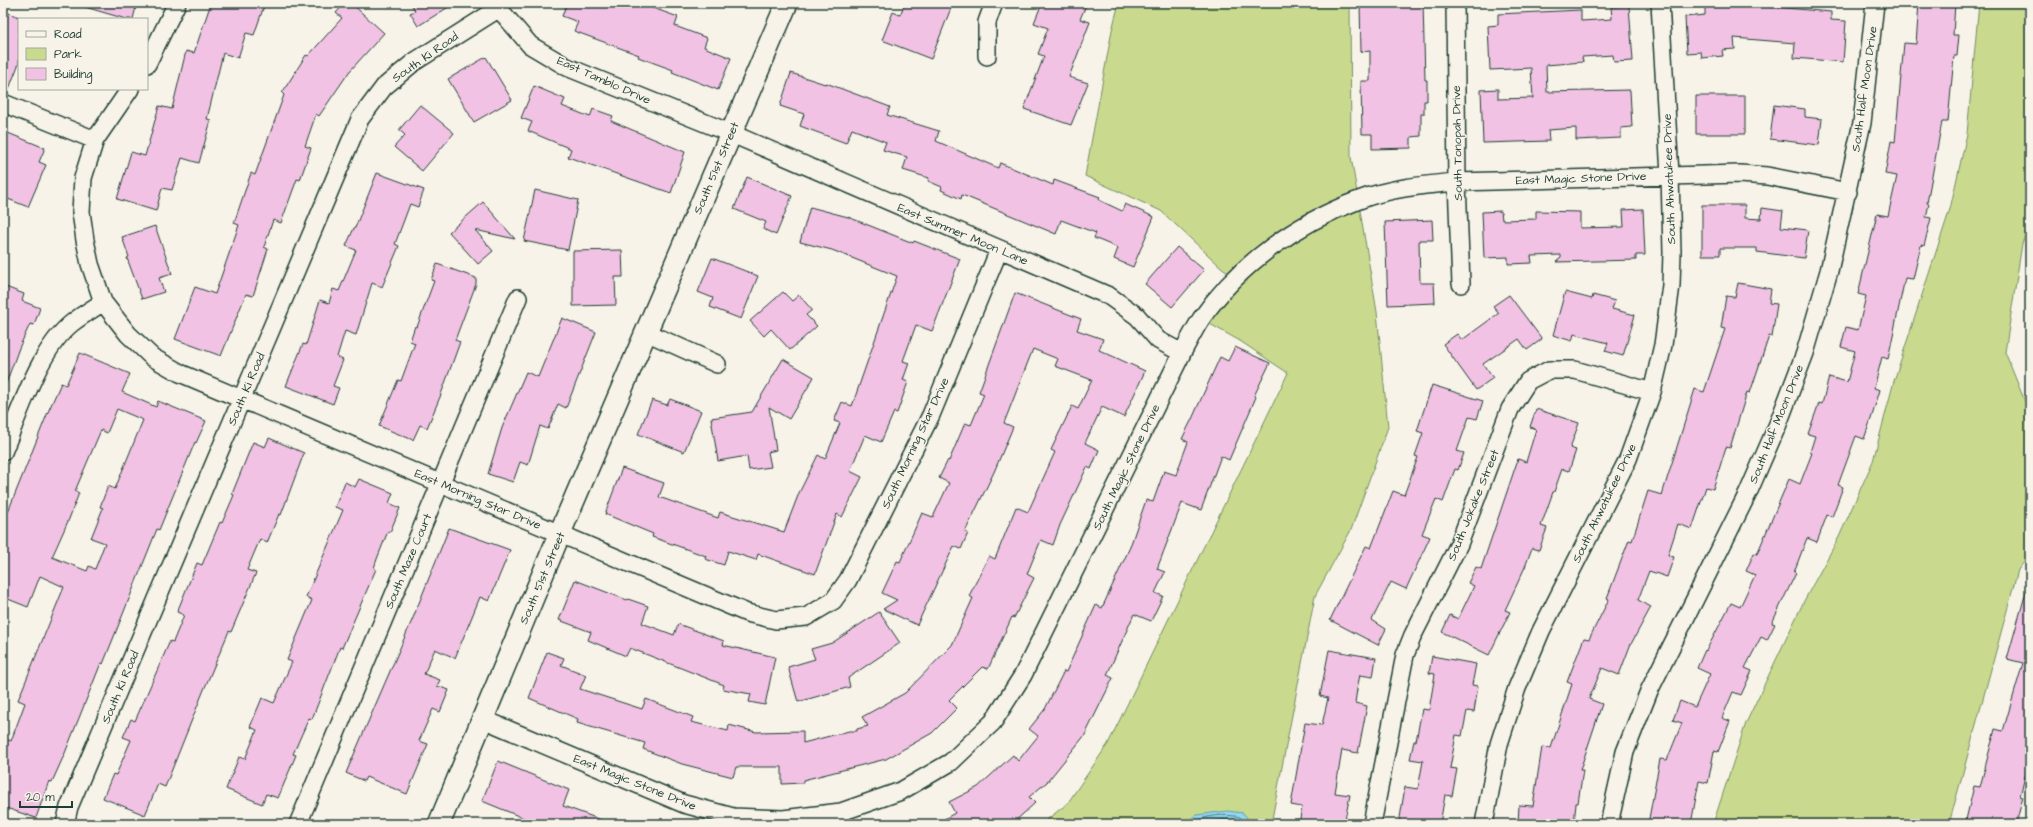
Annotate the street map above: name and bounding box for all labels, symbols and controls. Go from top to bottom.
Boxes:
legend [18,18,148,90]
street label: South Half Moon Drive [1847,25,1882,153]
text: Road [54,26,82,43]
street label: South Ki Road [389,28,462,87]
text: Park [54,46,82,63]
street label: East Tamblo Drive [554,52,654,109]
text: Building [54,66,92,84]
street label: South Tonopah Drive [1448,85,1467,201]
street label: South Ahwatukee Drive [1659,113,1680,245]
street label: South 51st Street [689,119,744,217]
street label: East Magic Stone Drive [1515,168,1647,190]
street label: East Summer Moon Lane [895,199,1031,270]
street label: South Ki Road [223,350,269,428]
street label: South Half Moon Drive [1745,362,1808,486]
street label: South Morning Star Drive [877,374,955,512]
street label: South Magic Stone Drive [1089,401,1165,533]
street label: South Ahwatukee Drive [1568,440,1641,566]
street label: South Jokake Street [1443,447,1504,563]
street label: East Morning Star Drive [411,465,544,535]
street label: South Maze Court [381,511,436,612]
street label: South 51st Street [515,529,570,627]
street label: South Ki Road [97,648,143,726]
street label: East Magic Stone Drive [571,750,699,816]
scale bar [20,783,72,809]
text: 20 m [26,789,55,806]

